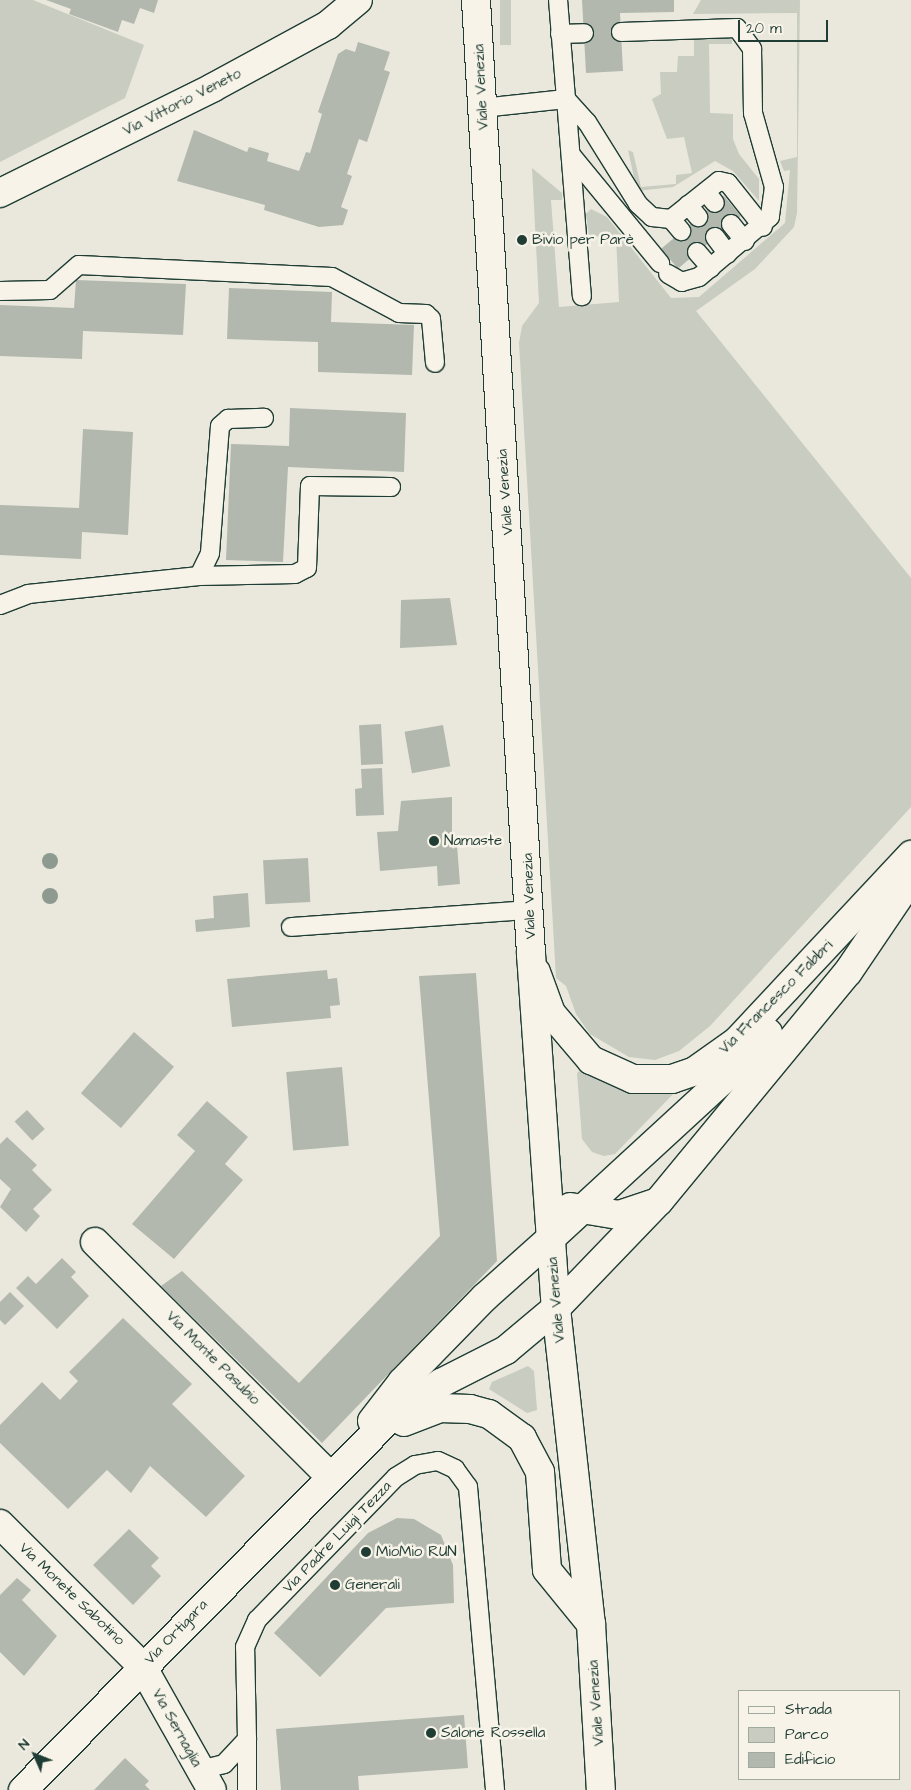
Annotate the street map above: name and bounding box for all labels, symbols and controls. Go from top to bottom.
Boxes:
scale bar [741,10,831,42]
text: 20 m [746,18,782,39]
street label: Viale Venezia [470,43,492,131]
street label: Via Vittorio Veneto [120,64,244,140]
place label: Bivio per Parè [532,231,634,249]
marker: Bivio per Parè [516,234,528,246]
street label: Viale Venezia [493,448,517,536]
place label: Namaste [444,832,502,850]
marker: Namaste [428,835,440,847]
street label: Viale Venezia [519,853,539,939]
street label: Via Francesco Fabbri [715,936,837,1058]
street label: Viale Venezia [543,1256,569,1344]
street label: Via Monte Pasubio [162,1307,264,1409]
street label: Via Padre Luigi Tezza [279,1477,395,1597]
street label: Via Monete Sabotino [15,1539,129,1649]
place label: MioMio RUN [376,1543,457,1561]
marker: MioMio RUN [360,1546,372,1558]
place label: Generali [345,1576,400,1594]
marker: Generali [329,1579,341,1591]
street label: Via Ortigara [141,1596,211,1668]
street label: Viale Venezia [584,1659,608,1747]
street label: Via Sernaglia [148,1686,206,1770]
legend [738,1690,901,1780]
text: Strada [785,1699,832,1720]
place label: Salone Rossella [441,1724,545,1742]
text: Parco [785,1724,828,1745]
marker: Salone Rossella [425,1727,437,1739]
north arrow [10,1730,60,1780]
text: N [14,1734,34,1755]
text: Edificio [785,1749,835,1770]

